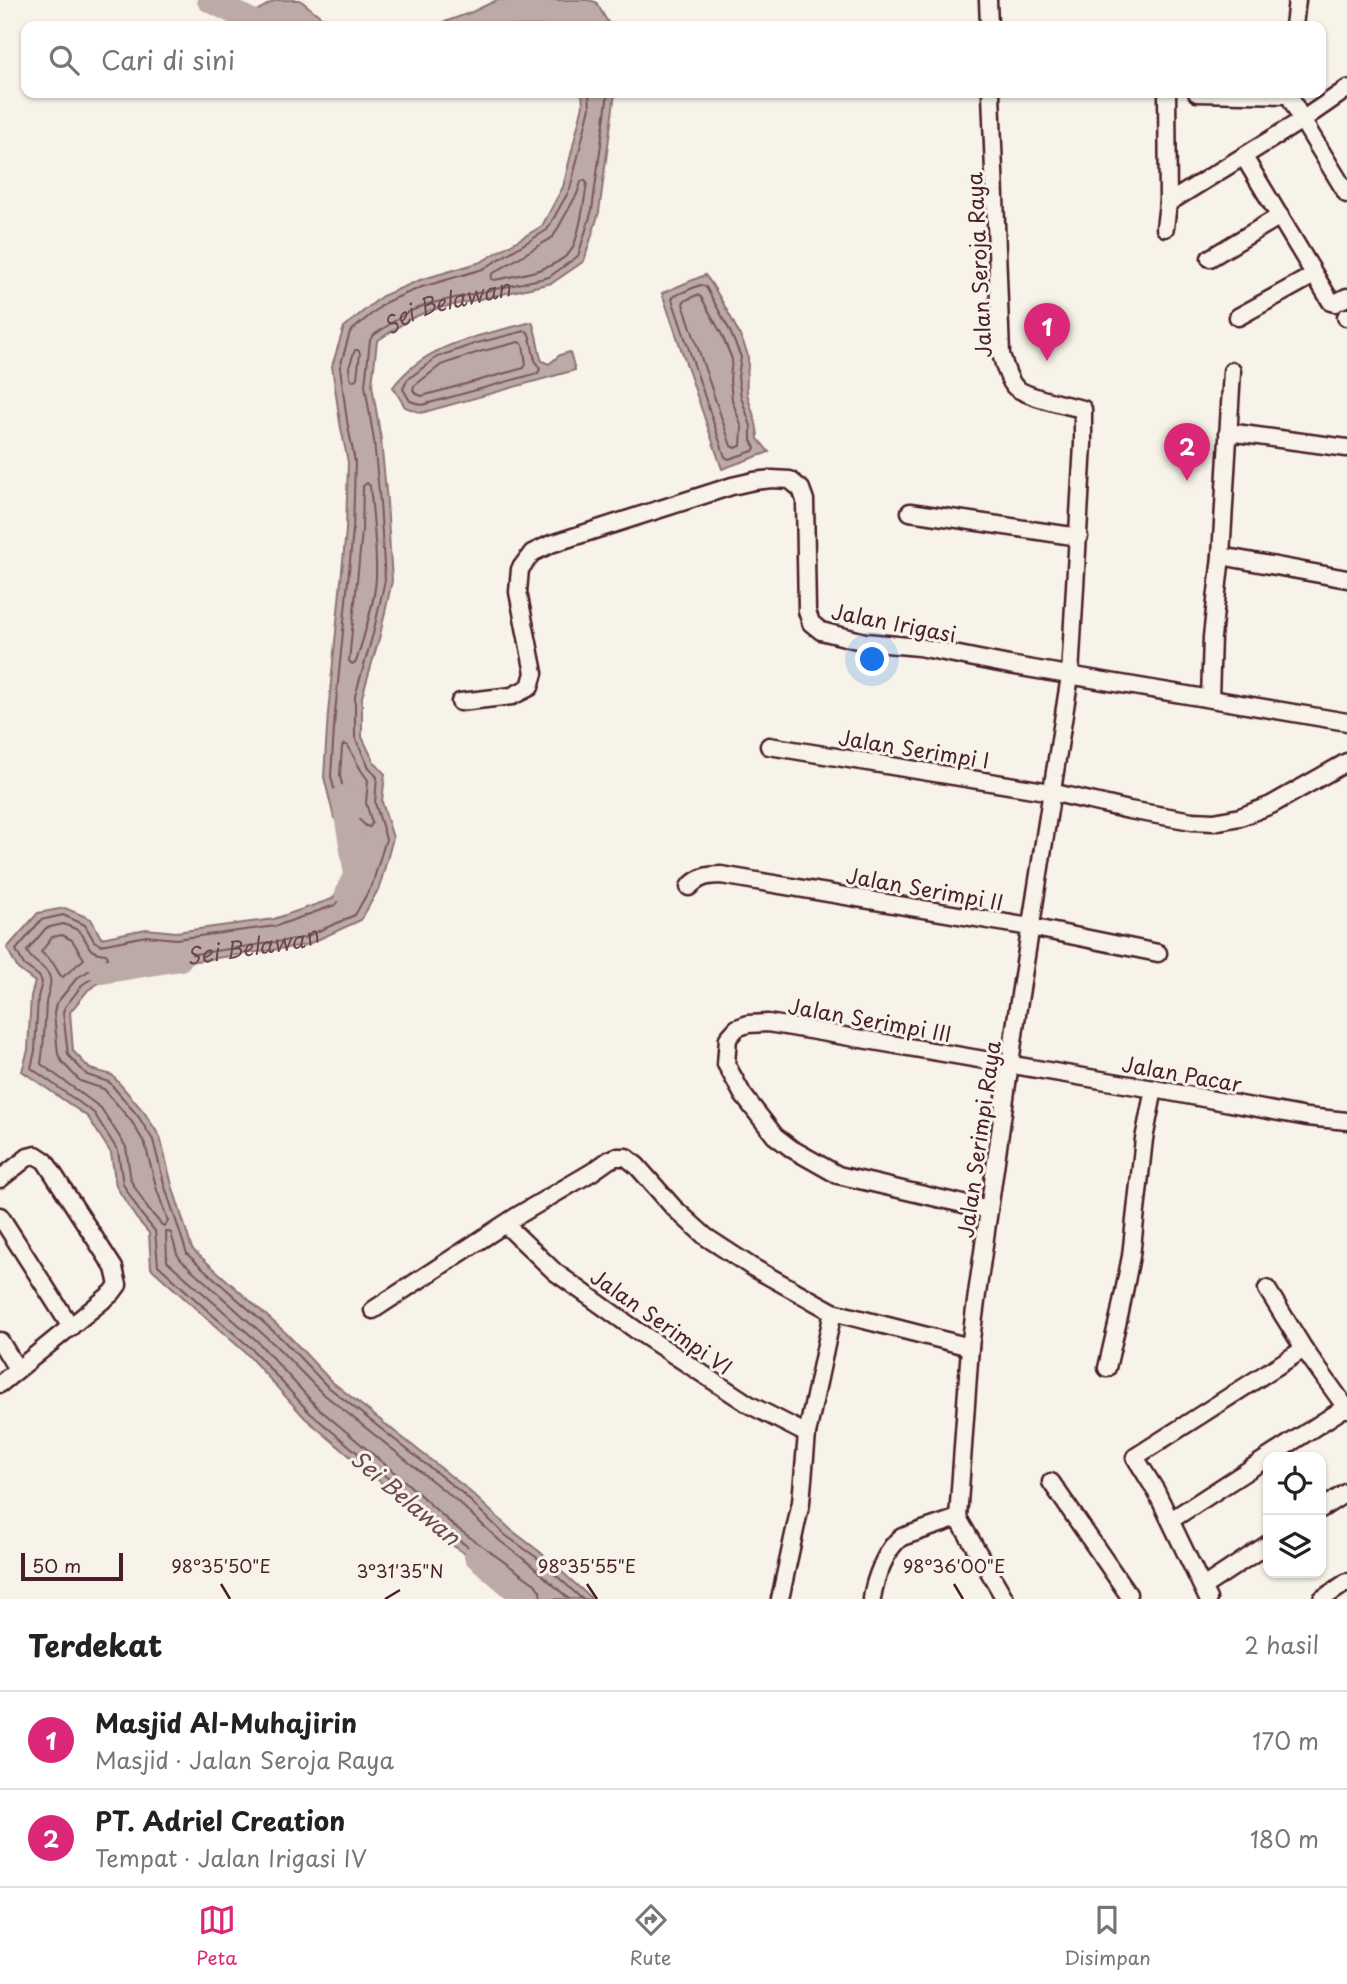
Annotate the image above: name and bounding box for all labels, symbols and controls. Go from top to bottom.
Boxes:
search box [21,21,1326,98]
text: Cari di sini [101,40,235,79]
icon: search [45,41,83,79]
street label: Jalan Seroja Raya [957,171,999,358]
water label: Sei Belawan [375,268,514,342]
pin: 1 [1024,303,1070,361]
pin: 2 [1164,423,1210,481]
street label: Jalan Irigasi [829,594,959,650]
your location [855,642,889,676]
street label: Jalan Serimpi I [836,720,992,776]
street label: Jalan Serimpi II [844,858,1006,918]
water label: Sei Belawan [184,915,325,973]
street label: Jalan Serimpi III [786,989,954,1049]
street label: Jalan Serimpi Raya [948,1038,1008,1240]
street label: Jalan Pacar [1120,1047,1245,1099]
street label: Jalan Serimpi VI [584,1260,740,1382]
water label: Sei Belawan [344,1441,469,1554]
map controls [1263,1452,1326,1578]
button: locate [1263,1452,1326,1515]
button: layers [1263,1515,1326,1578]
scale bar [21,1550,122,1582]
text: 50 m [32,1551,81,1579]
text: 98°35'50"E [171,1552,271,1579]
text: 98°35'55"E [538,1552,636,1579]
text: 98°36'00"E [903,1552,1005,1579]
text: 3°31'35"N [356,1557,444,1584]
text: Terdekat [28,1622,163,1667]
text: 2 hasil [1244,1627,1319,1662]
text: Masjid Al-Muhajirin [95,1703,357,1742]
text: 1 [46,1723,57,1758]
text: 170 m [1252,1723,1319,1758]
text: Masjid · Jalan Seroja Raya [95,1742,394,1777]
text: PT. Adriel Creation [95,1801,345,1840]
text: 2 [43,1821,59,1856]
text: 180 m [1250,1821,1319,1856]
text: Tempat · Jalan Irigasi IV [95,1840,367,1875]
tab: Peta [196,1901,237,1971]
tab: Rute [630,1901,671,1971]
tab: Disimpan [1064,1901,1151,1971]

